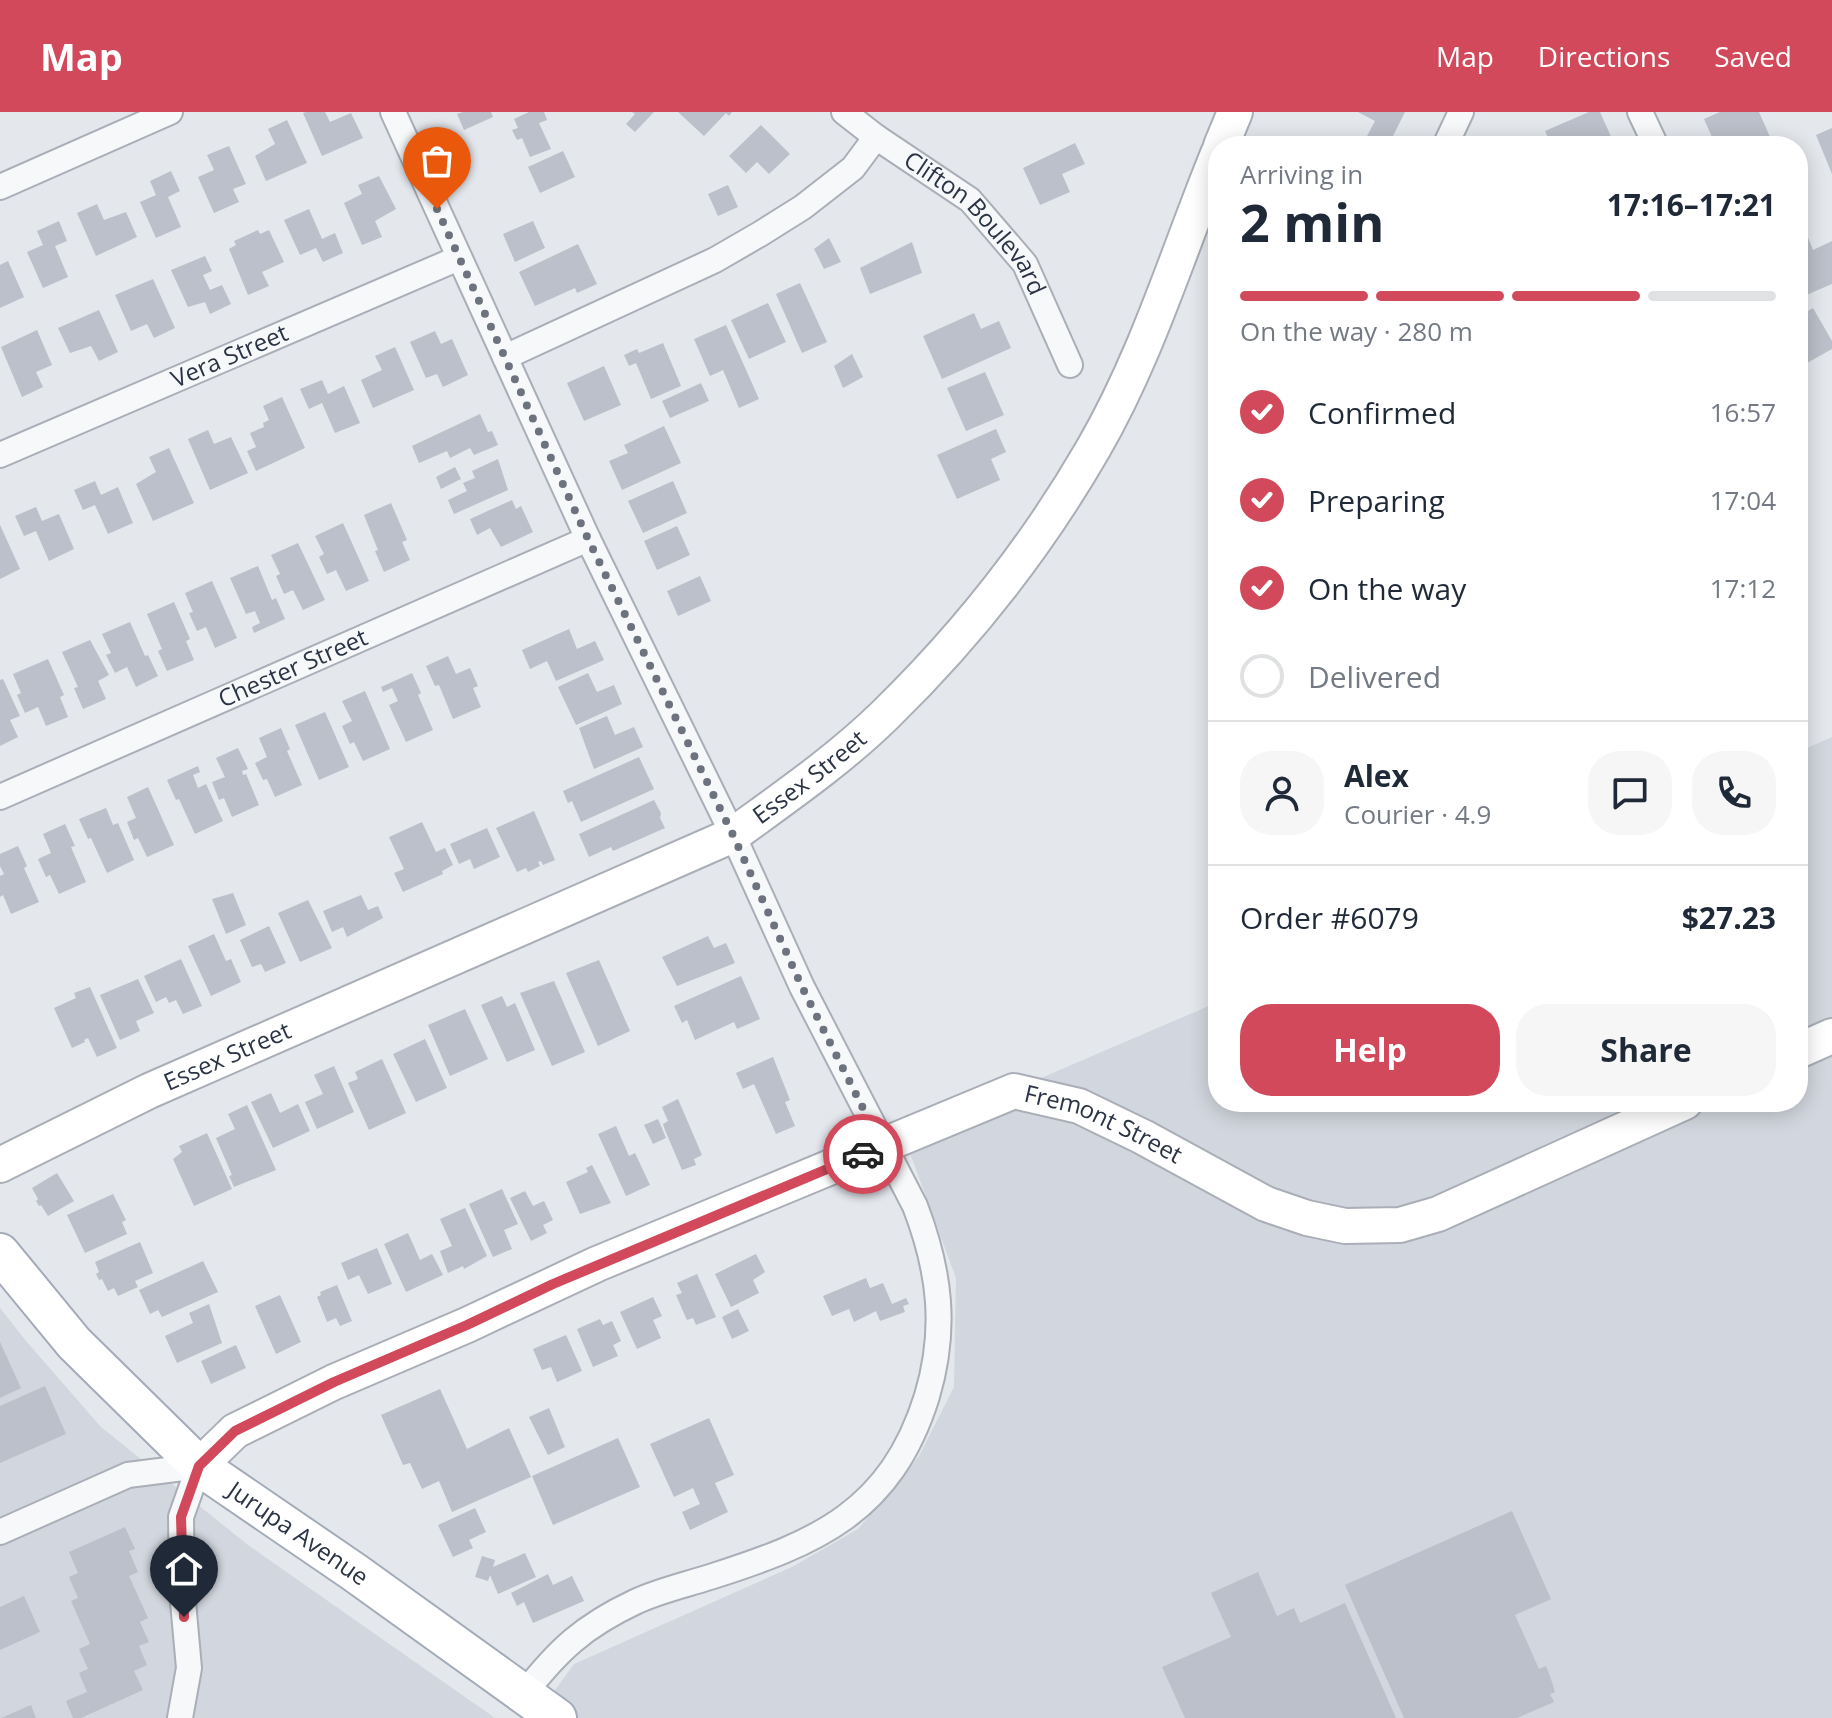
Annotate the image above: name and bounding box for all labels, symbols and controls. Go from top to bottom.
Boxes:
text: Map [40,30,123,82]
text: Map [1436,37,1494,75]
text: Directions [1538,37,1670,75]
text: Saved [1714,37,1792,75]
pin [403,127,471,209]
icon: bag [415,139,459,183]
street label: Clifton Boulevard [898,142,1055,300]
text: Arriving in [1240,156,1363,192]
text: 17:16–17:21 [1607,184,1776,225]
text: 2 min [1240,186,1384,257]
text: On the way · 280 m [1240,313,1473,349]
street label: Vera Street [166,315,293,395]
icon: check [1240,390,1284,434]
text: Confirmed [1308,392,1456,433]
text: 16:57 [1710,394,1776,430]
icon: check [1240,478,1284,522]
text: Preparing [1308,480,1445,521]
text: 17:04 [1710,482,1776,518]
icon: check [1240,566,1284,610]
text: On the way [1308,568,1466,609]
text: 17:12 [1710,570,1776,606]
street label: Chester Street [213,620,372,714]
text: Delivered [1308,656,1441,697]
street label: Essex Street [745,722,873,831]
button: person [1240,751,1324,835]
button: chat [1588,751,1672,835]
button: phone [1692,751,1776,835]
text: Alex [1344,755,1409,796]
text: Courier · 4.9 [1344,796,1491,832]
text: Order #6079 [1240,897,1419,938]
text: $27.23 [1682,897,1776,938]
button: Help [1240,1004,1500,1096]
button: Share [1516,1004,1776,1096]
street label: Essex Street [158,1013,296,1098]
street label: Fremont Street [1021,1076,1189,1170]
courier [823,1114,903,1194]
icon: car [841,1132,885,1176]
street label: Jurupa Avenue [221,1472,376,1592]
pin [150,1535,218,1617]
icon: home [162,1547,206,1591]

